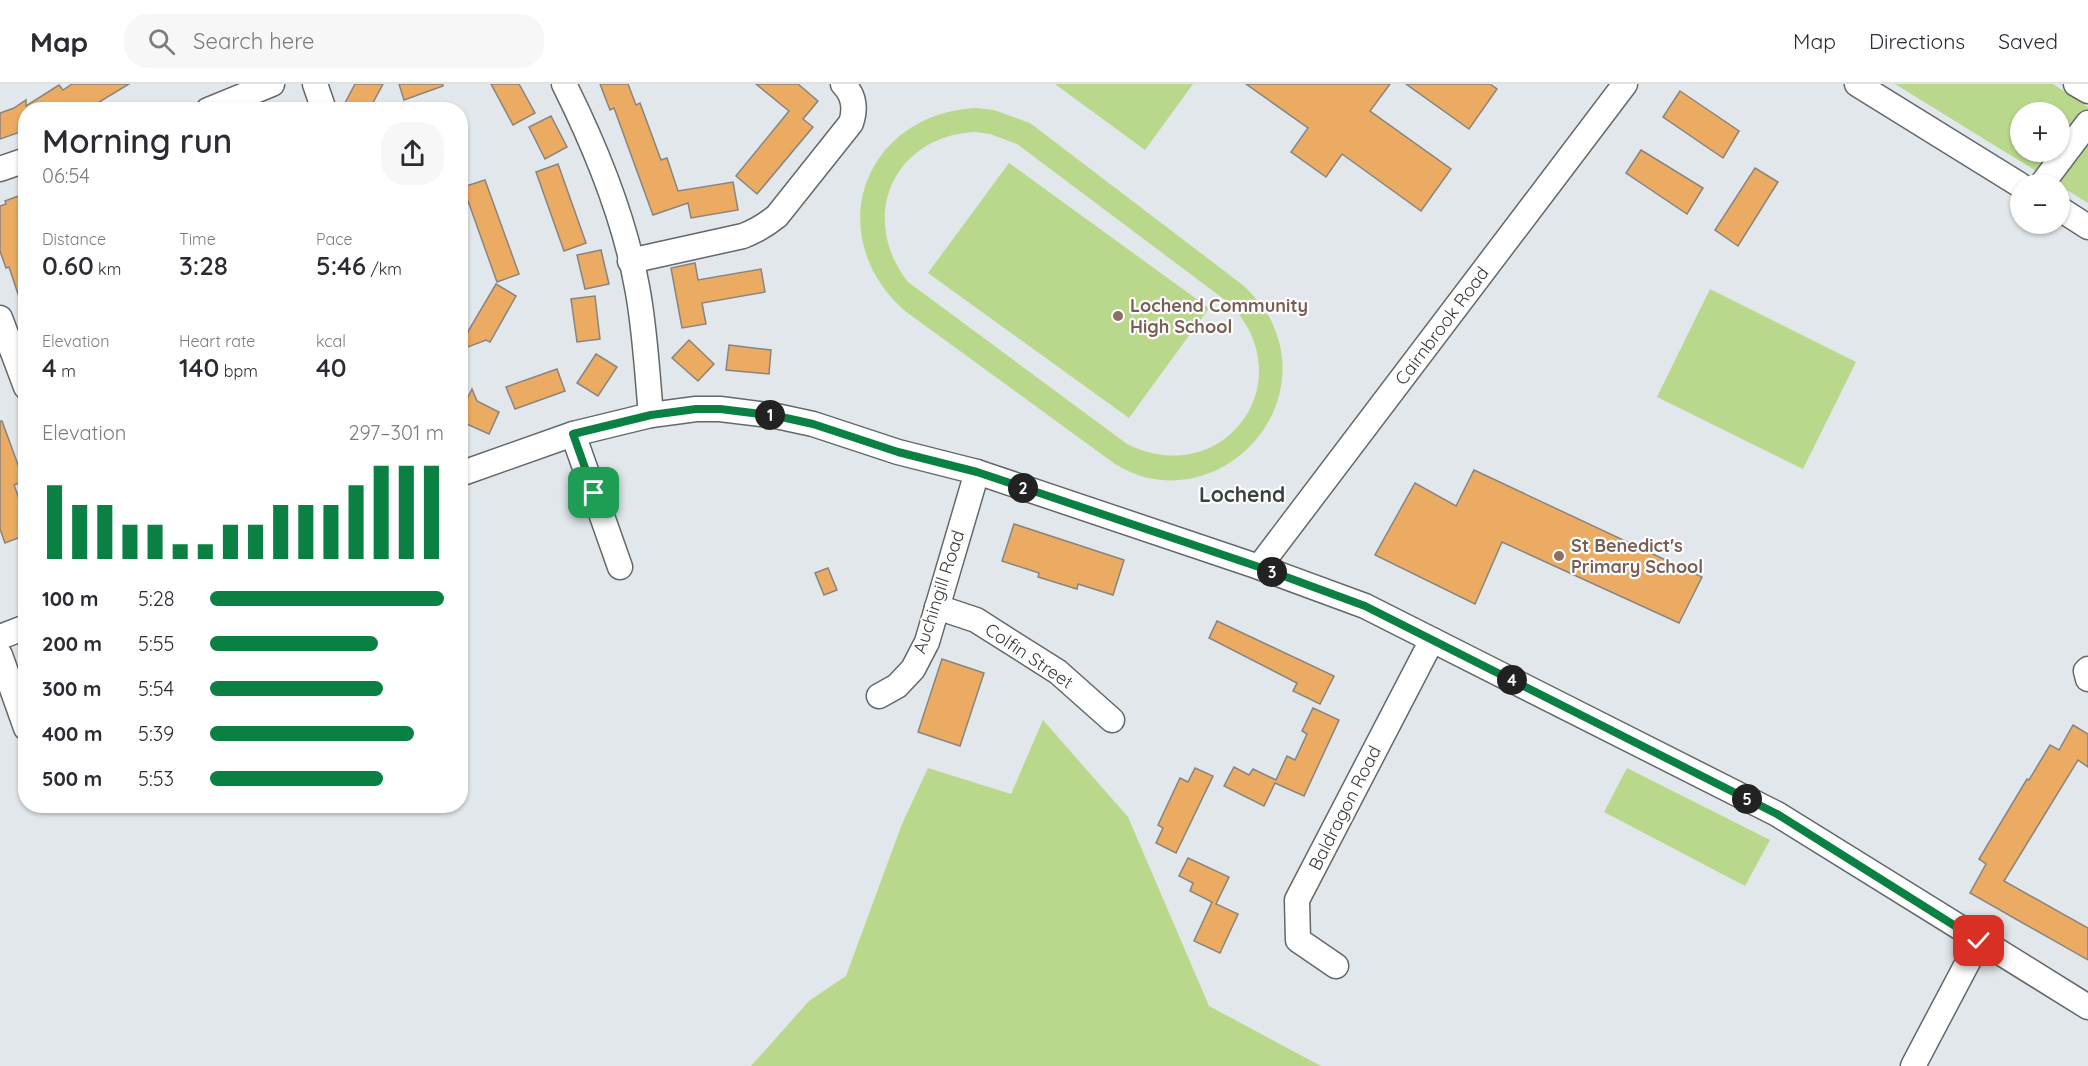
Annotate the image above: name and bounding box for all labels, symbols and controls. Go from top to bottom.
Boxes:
search box [124,14,544,68]
text: Map [30,24,88,59]
icon: search [145,25,178,58]
text: Search here [193,27,315,55]
text: Map [1793,28,1836,54]
text: Directions [1869,28,1965,54]
text: Saved [1998,28,2058,54]
map controls [2010,102,2070,234]
button: + [2010,102,2070,162]
text: Morning run [42,120,232,161]
button: share [381,122,444,185]
text: 06:54 [42,163,90,188]
button: − [2010,174,2070,234]
text: Distance [42,229,106,249]
text: Time [179,229,216,249]
text: Pace [316,229,352,249]
text: 0.60 [42,249,94,282]
text: 3:28 [179,249,228,282]
text: 5:46 [316,249,366,282]
text: km [94,259,121,279]
text: /km [366,259,402,279]
street label: Cairnbrook Road [1390,262,1494,389]
place label: Lochend Community High School [1130,294,1308,338]
marker: Lochend Community High School [1111,309,1125,323]
text: Elevation [42,331,109,351]
text: Heart rate [179,331,255,351]
text: kcal [316,331,346,351]
text: 4 [42,351,57,384]
text: 140 [179,351,219,384]
text: 40 [316,351,347,384]
text: m [57,361,76,381]
text: bpm [219,361,258,381]
pin: 1 [755,400,785,430]
text: 1 [767,405,773,425]
text: Elevation [42,420,126,445]
text: 297–301 m [348,420,444,445]
pin [568,467,619,518]
pin: 2 [1008,473,1038,503]
icon: arrive [577,476,610,509]
text: 2 [1018,478,1028,498]
district label: Lochend [1199,481,1285,507]
street label: Auchingill Road [908,527,969,656]
place label: St Benedict's Primary School [1571,534,1703,578]
marker: St Benedict's Primary School [1552,549,1566,563]
pin: 3 [1257,557,1287,587]
text: 3 [1268,562,1276,582]
text: 100 m [42,586,98,611]
text: 5:28 [138,586,175,611]
street label: Colfin Street [981,618,1078,694]
text: 200 m [42,631,102,656]
text: 5:55 [138,631,174,656]
pin: 4 [1497,665,1527,695]
text: 4 [1507,670,1517,690]
text: 300 m [42,676,101,701]
text: 5:54 [138,676,174,701]
text: 400 m [42,721,102,746]
text: 5:39 [138,721,174,746]
street label: Baldragon Road [1303,742,1386,874]
text: 500 m [42,766,102,791]
text: 5:53 [138,766,174,791]
pin: 5 [1732,784,1762,814]
text: 5 [1742,789,1752,809]
pin [1953,915,2004,966]
icon: check [1962,924,1995,957]

